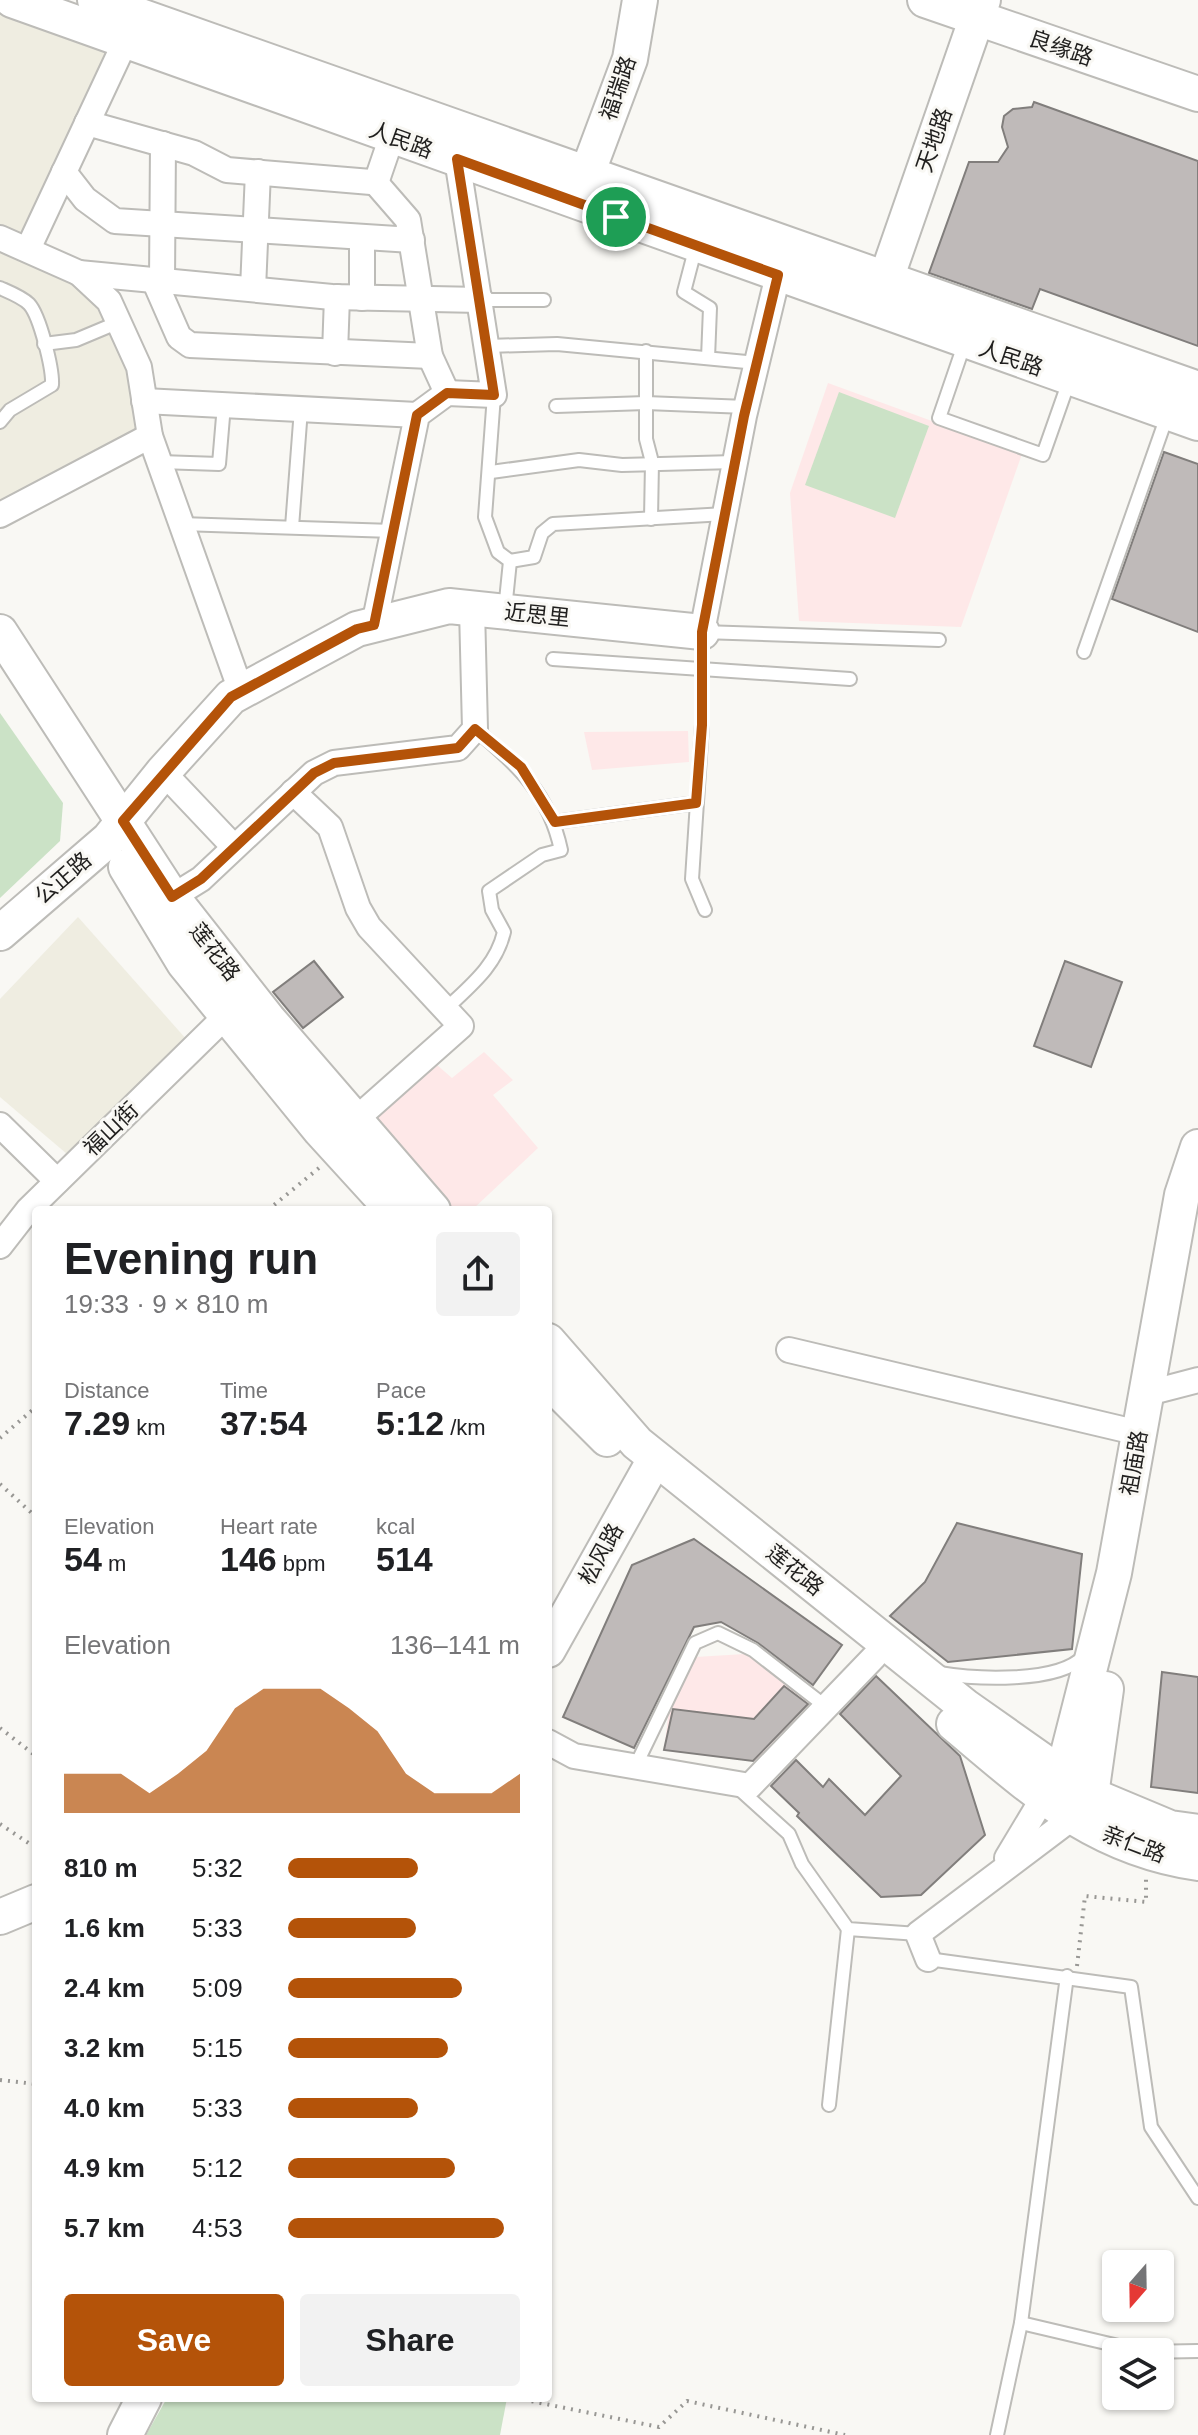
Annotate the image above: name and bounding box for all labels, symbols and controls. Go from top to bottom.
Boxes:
street label: 良缘路 [1026,25,1096,71]
street label: 福瑞路 [595,53,641,123]
street label: 天地路 [911,105,957,175]
street label: 人民路 [366,117,436,163]
pin [582,183,650,251]
icon: arrive [594,195,638,239]
street label: 人民路 [976,335,1046,381]
street label: 近思里 [503,599,571,631]
street label: 公正路 [30,847,96,909]
street label: 莲花路 [185,918,245,986]
street label: 福山街 [79,1097,143,1161]
button: share [436,1232,520,1316]
text: Evening run [64,1234,318,1283]
text: 19:33 · 9 × 810 m [64,1289,269,1319]
text: Distance [64,1378,150,1403]
text: Time [220,1378,268,1403]
text: Pace [376,1378,426,1403]
text: 7.29 [64,1404,130,1442]
text: 37:54 [220,1404,307,1442]
text: 5:12 [376,1404,444,1442]
text: km [130,1415,166,1440]
text: /km [444,1415,486,1440]
street label: 祖庙路 [1116,1428,1152,1498]
text: Elevation [64,1514,155,1539]
text: Heart rate [220,1514,318,1539]
text: kcal [376,1514,415,1539]
street label: 松风路 [574,1519,628,1589]
text: 54 [64,1540,102,1578]
text: 146 [220,1540,277,1578]
text: 514 [376,1540,433,1578]
street label: 莲花路 [761,1540,829,1600]
text: m [102,1551,126,1576]
text: bpm [277,1551,326,1576]
text: Elevation [64,1630,171,1660]
text: 136–141 m [390,1630,520,1660]
street label: 亲仁路 [1099,1821,1169,1867]
text: 810 m [64,1853,138,1883]
text: 5:32 [192,1853,243,1883]
text: 1.6 km [64,1913,145,1943]
text: 5:33 [192,1913,243,1943]
text: 2.4 km [64,1973,145,2003]
text: 5:09 [192,1973,243,2003]
text: 3.2 km [64,2033,145,2063]
text: 5:15 [192,2033,243,2063]
text: 4.0 km [64,2093,145,2123]
text: 5:33 [192,2093,243,2123]
text: 4.9 km [64,2153,145,2183]
text: 5:12 [192,2153,243,2183]
text: 5.7 km [64,2213,145,2243]
text: 4:53 [192,2213,243,2243]
north arrow [1102,2250,1174,2322]
map controls [1102,2250,1174,2410]
button: Save [64,2294,284,2386]
button: Share [300,2294,520,2386]
button: layers [1102,2338,1174,2410]

